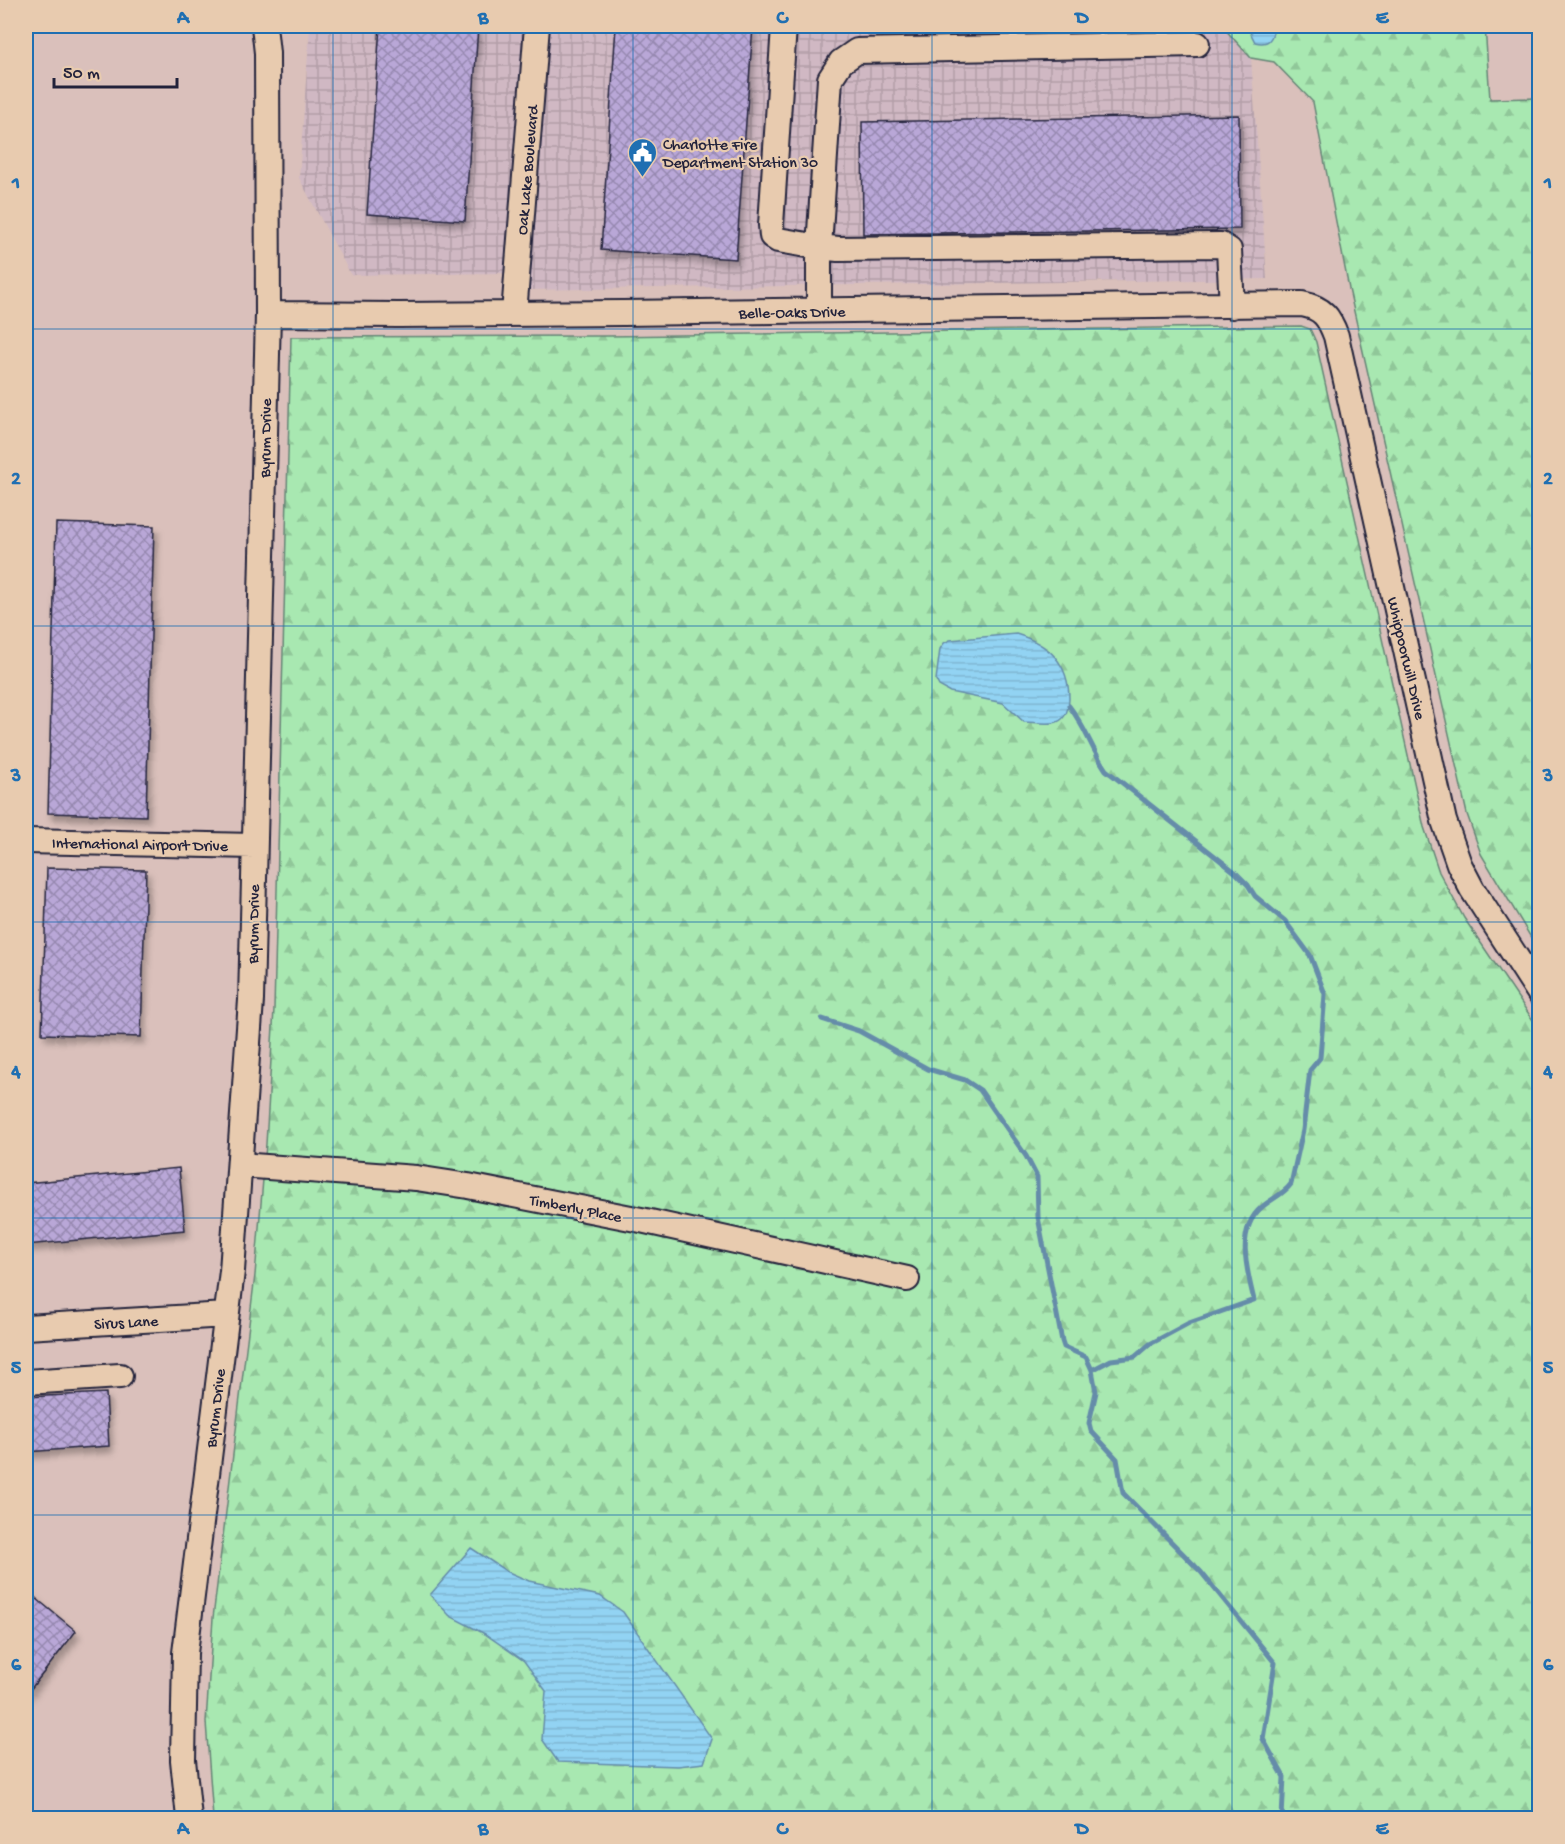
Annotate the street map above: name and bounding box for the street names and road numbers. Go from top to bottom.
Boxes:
street label: Oak Lake Boulevard [514,103,545,236]
street label: Belle-Oaks Drive [737,304,846,325]
street label: Byrum Drive [257,398,278,479]
street label: Whippoorwill Drive [1381,596,1428,723]
street label: International Airport Drive [52,835,229,858]
street label: Byrum Drive [245,884,266,965]
street label: Timberly Place [527,1192,624,1229]
street label: Sirus Lane [94,1313,160,1336]
street label: Byrum Drive [203,1367,232,1450]

